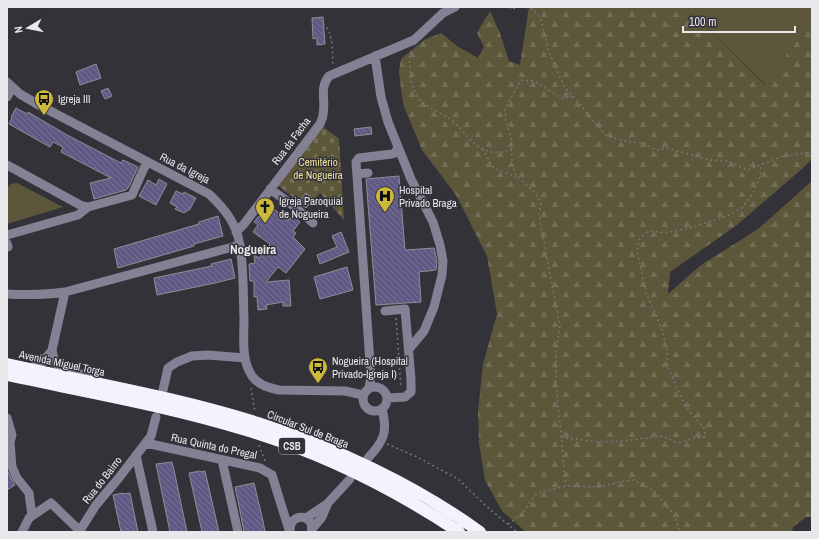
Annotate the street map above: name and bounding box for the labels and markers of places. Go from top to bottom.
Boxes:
bus stop icon: Igreja III [33,88,55,116]
place label: Igreja III [58,92,91,106]
place label: Hospital Privado Braga [399,183,457,210]
hospital icon: Hospital Privado Braga [374,185,396,213]
place label: Igreja Paroquial de Nogueira [279,194,343,221]
church icon: Igreja Paroquial de Nogueira [254,196,276,224]
place label: Nogueira (Hospital Privado-Igreja I) [332,354,408,381]
bus stop icon: Nogueira (Hospital Privado-Igreja I) [307,356,329,384]

